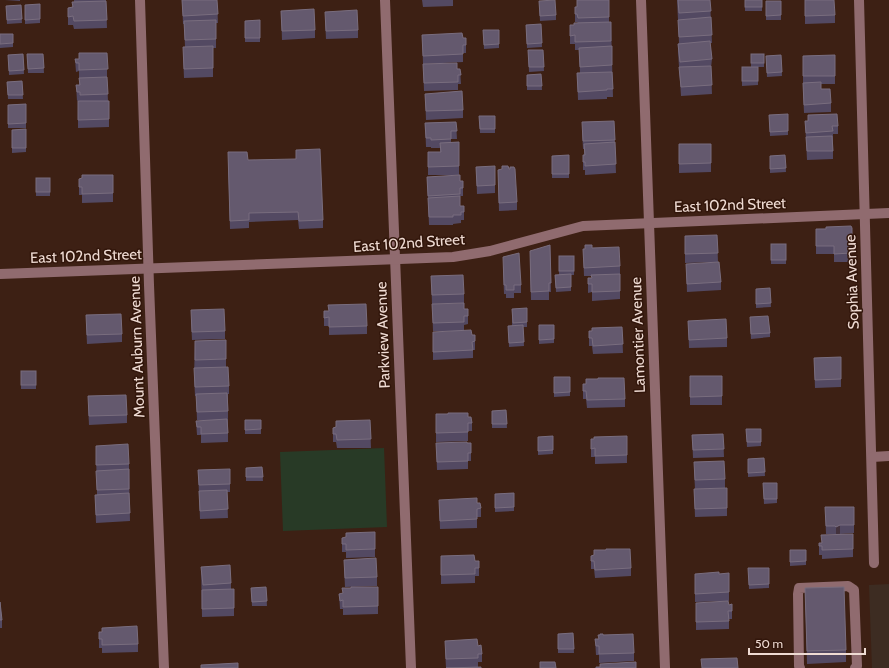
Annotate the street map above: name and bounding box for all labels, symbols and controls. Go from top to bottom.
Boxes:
street label: East 102nd Street [674,194,786,216]
street label: East 102nd Street [353,230,465,256]
street label: Sophia Avenue [841,234,863,330]
street label: East 102nd Street [30,245,142,267]
street label: Mount Auburn Avenue [126,275,148,418]
street label: Lamontier Avenue [627,276,649,393]
street label: Parkview Avenue [372,281,394,389]
scale bar [749,630,865,656]
text: 50 m [755,636,783,651]

